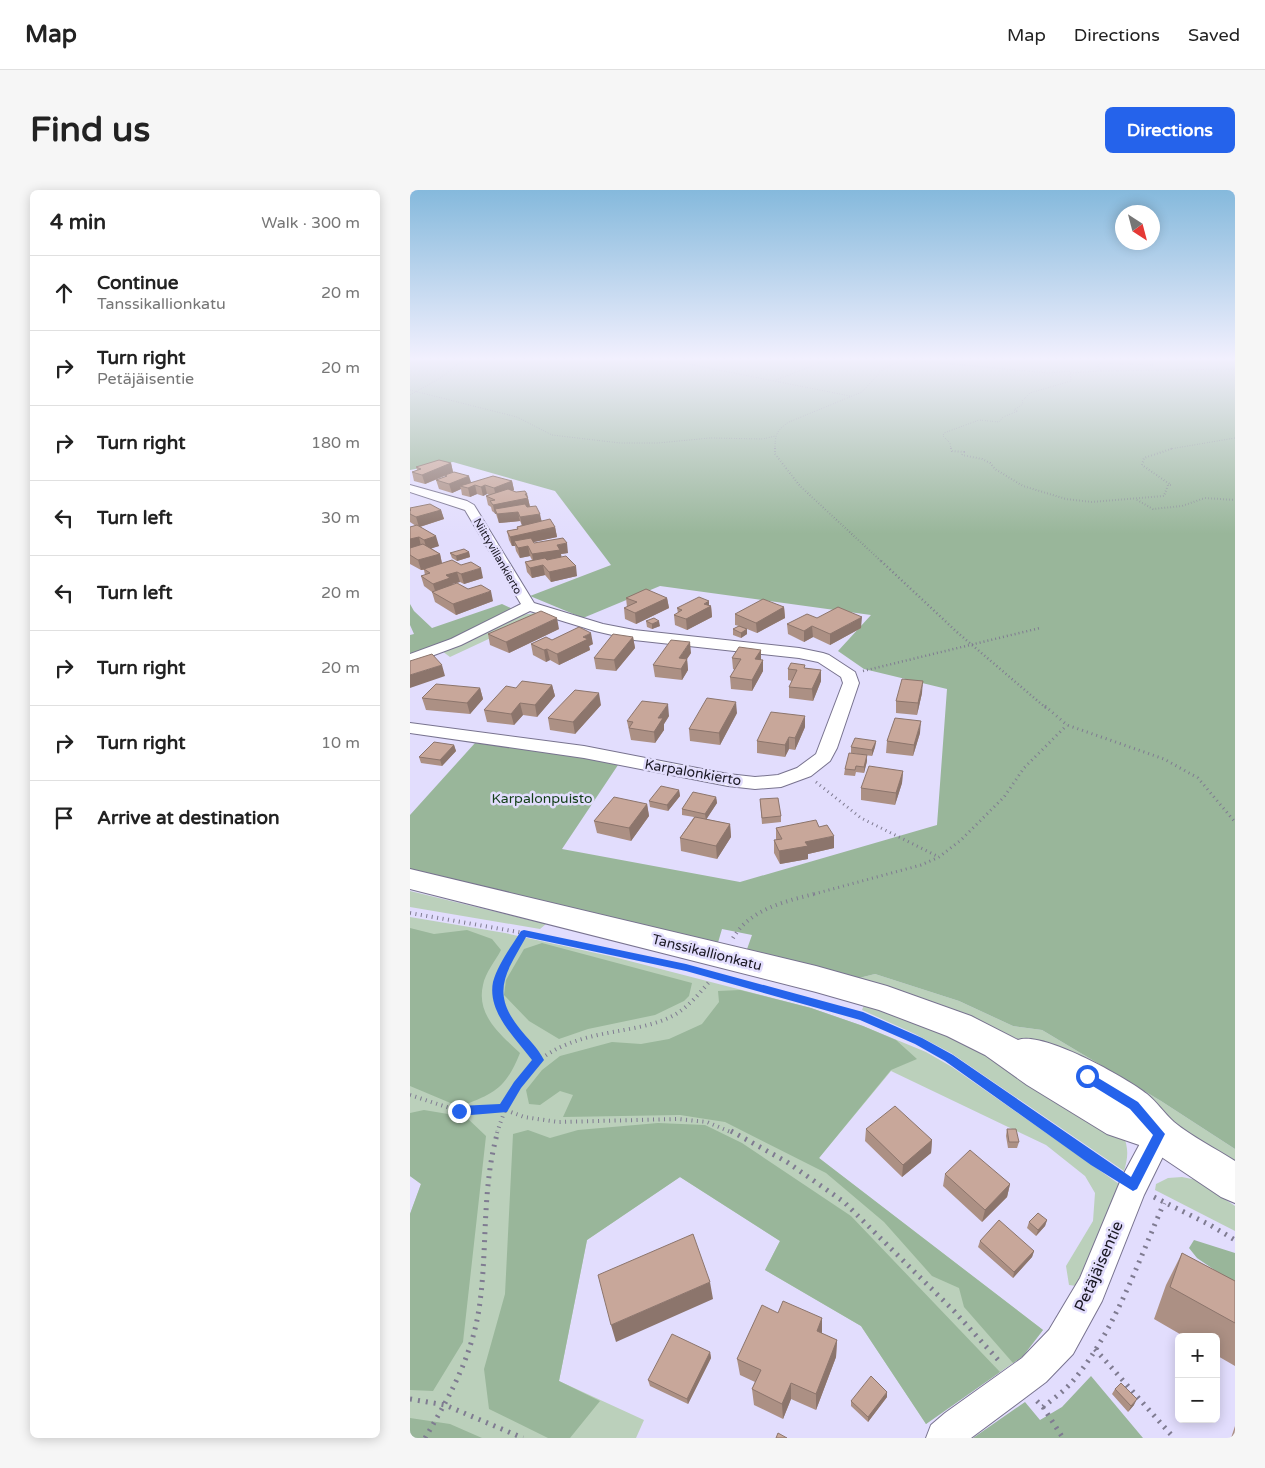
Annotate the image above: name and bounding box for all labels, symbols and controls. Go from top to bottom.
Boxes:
text: Map [25,20,77,49]
text: Map [1007,24,1046,46]
text: Directions [1074,24,1160,46]
text: Saved [1188,24,1240,46]
button: Directions [1105,107,1235,153]
text: Find us [30,109,150,151]
north arrow [1115,205,1160,250]
text: 4 min [50,210,106,235]
text: Walk · 300 m [261,213,360,233]
text: Continue [97,272,179,294]
icon: ahead [50,279,78,307]
text: 20 m [321,283,360,303]
text: Tanssikallionkatu [97,294,226,314]
text: Turn right [97,347,185,369]
icon: right [50,354,78,382]
text: 20 m [321,358,360,378]
text: Petäjäisentie [97,369,194,389]
icon: right [50,429,78,457]
text: Turn right [97,432,185,454]
text: 180 m [311,433,360,453]
icon: left [50,504,78,532]
text: Turn left [97,507,173,529]
text: 30 m [321,508,360,528]
street label: Niittyvillankierto [471,516,525,597]
icon: left [50,579,78,607]
text: Turn left [97,582,173,604]
text: 20 m [321,583,360,603]
icon: right [50,654,78,682]
text: Turn right [97,657,185,679]
text: 20 m [321,658,360,678]
icon: right [50,729,78,757]
text: Turn right [97,732,185,754]
text: 10 m [321,733,360,753]
street label: Karpalonkierto [643,756,743,789]
park label: Karpalonpuisto [491,790,593,807]
icon: arrive [50,804,78,832]
text: Arrive at destination [97,807,280,829]
street label: Tanssikallionkatu [650,931,764,974]
route start [1076,1065,1099,1088]
route end [448,1100,471,1123]
street label: Petäjäisentie [1070,1218,1128,1315]
map controls [1175,1333,1220,1423]
button: + [1175,1333,1220,1378]
button: − [1175,1378,1220,1423]

